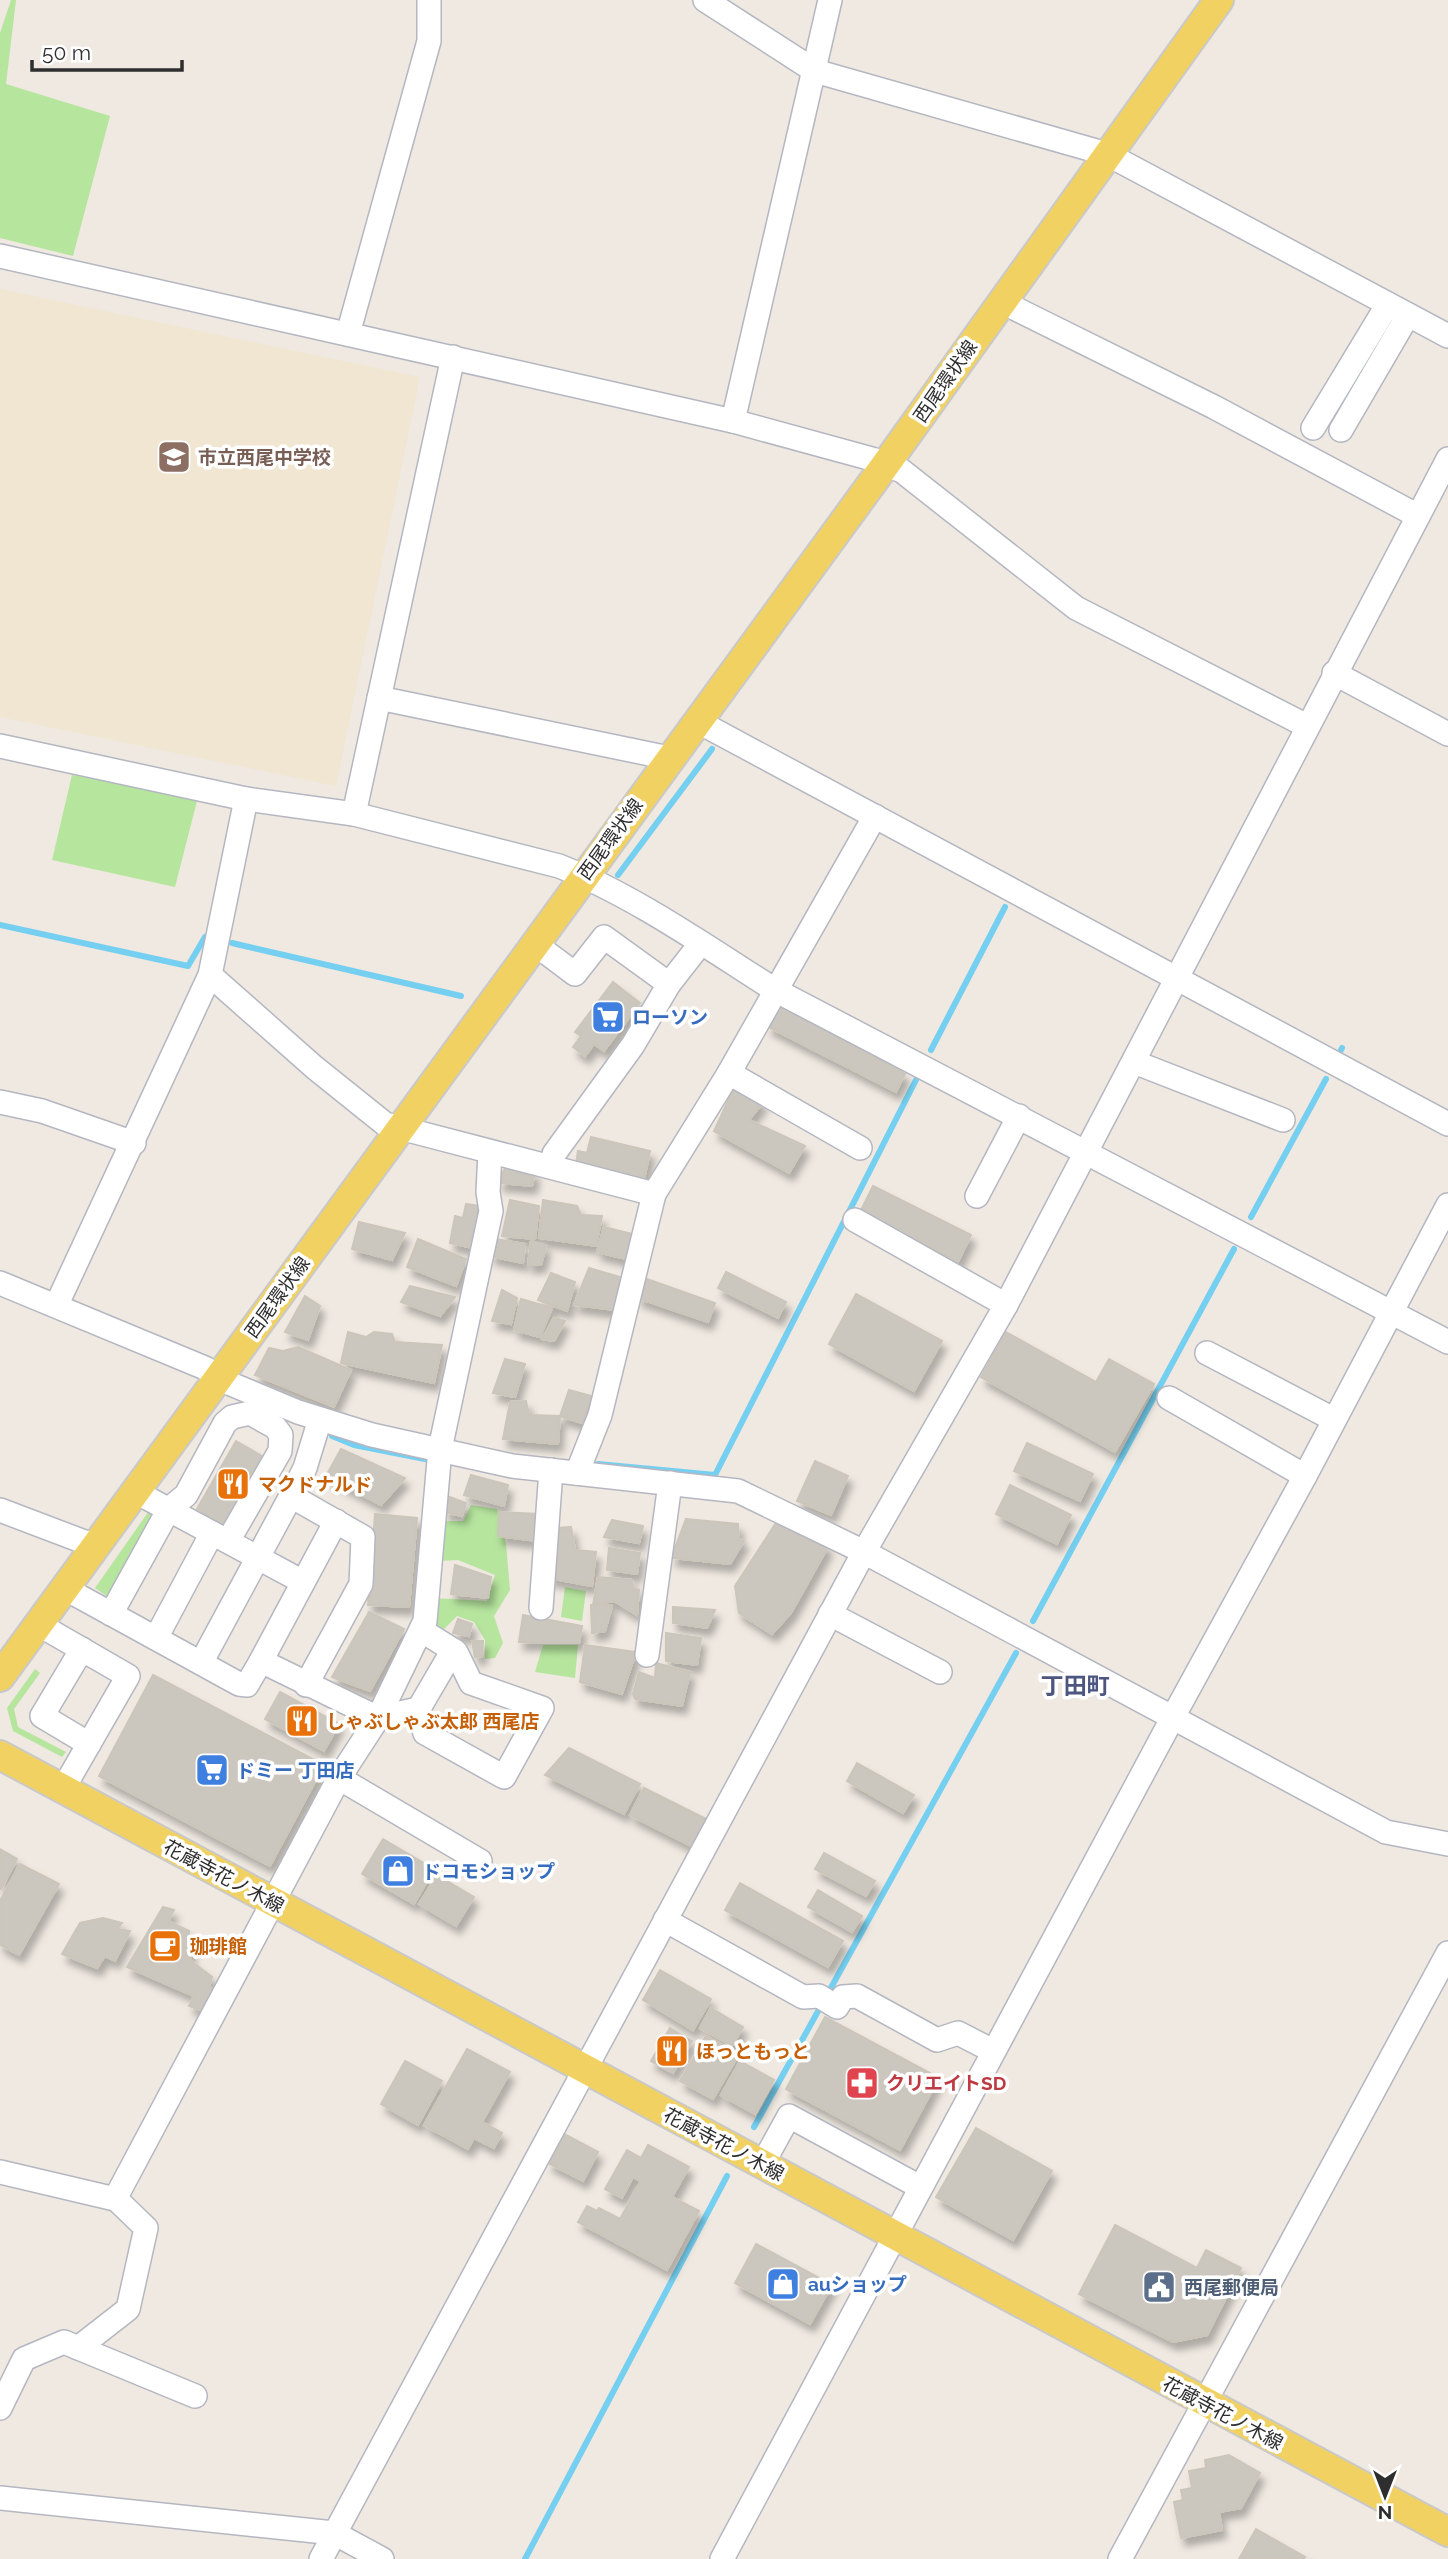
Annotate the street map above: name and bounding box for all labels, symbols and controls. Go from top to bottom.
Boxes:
scale bar [32,28,182,72]
text: 50 m [42,40,91,65]
street label: 西尾環状線 [909,336,981,426]
school or university icon: 市立西尾中学校 [155,438,193,476]
place label: 市立西尾中学校 [198,446,331,468]
street label: 西尾環状線 [573,794,647,884]
supermarket icon: ローソン [589,998,627,1036]
place label: ローソン [632,1006,708,1028]
street label: 西尾環状線 [240,1252,314,1342]
restaurant icon: マクドナルド [214,1465,252,1503]
place label: マクドナルド [258,1473,372,1495]
district label: 丁田町 [1041,1672,1110,1699]
restaurant icon: しゃぶしゃぶ太郎 西尾店 [283,1702,321,1740]
place label: しゃぶしゃぶ太郎 西尾店 [326,1710,540,1732]
supermarket icon: ドミー 丁田店 [193,1751,231,1789]
place label: ドミー 丁田店 [236,1759,355,1781]
street label: 花蔵寺花ノ木線 [160,1835,288,1917]
shop icon: ドコモショップ [379,1852,417,1890]
place label: ドコモショップ [422,1860,555,1882]
cafe icon: 珈琲館 [146,1927,184,1965]
place label: 珈琲館 [190,1935,247,1957]
restaurant icon: ほっともっと [653,2032,691,2070]
place label: ほっともっと [696,2040,810,2062]
pharmacy icon: クリエイトSD [843,2064,881,2102]
place label: クリエイトSD [886,2072,1006,2094]
street label: 花蔵寺花ノ木線 [660,2103,788,2185]
shop icon: auショップ [764,2265,802,2303]
public building icon: 西尾郵便局 [1140,2268,1178,2306]
place label: auショップ [808,2273,907,2295]
place label: 西尾郵便局 [1184,2276,1279,2298]
street label: 花蔵寺花ノ木線 [1159,2372,1287,2454]
north arrow [1350,2461,1420,2531]
text: N [1378,2502,1392,2524]

